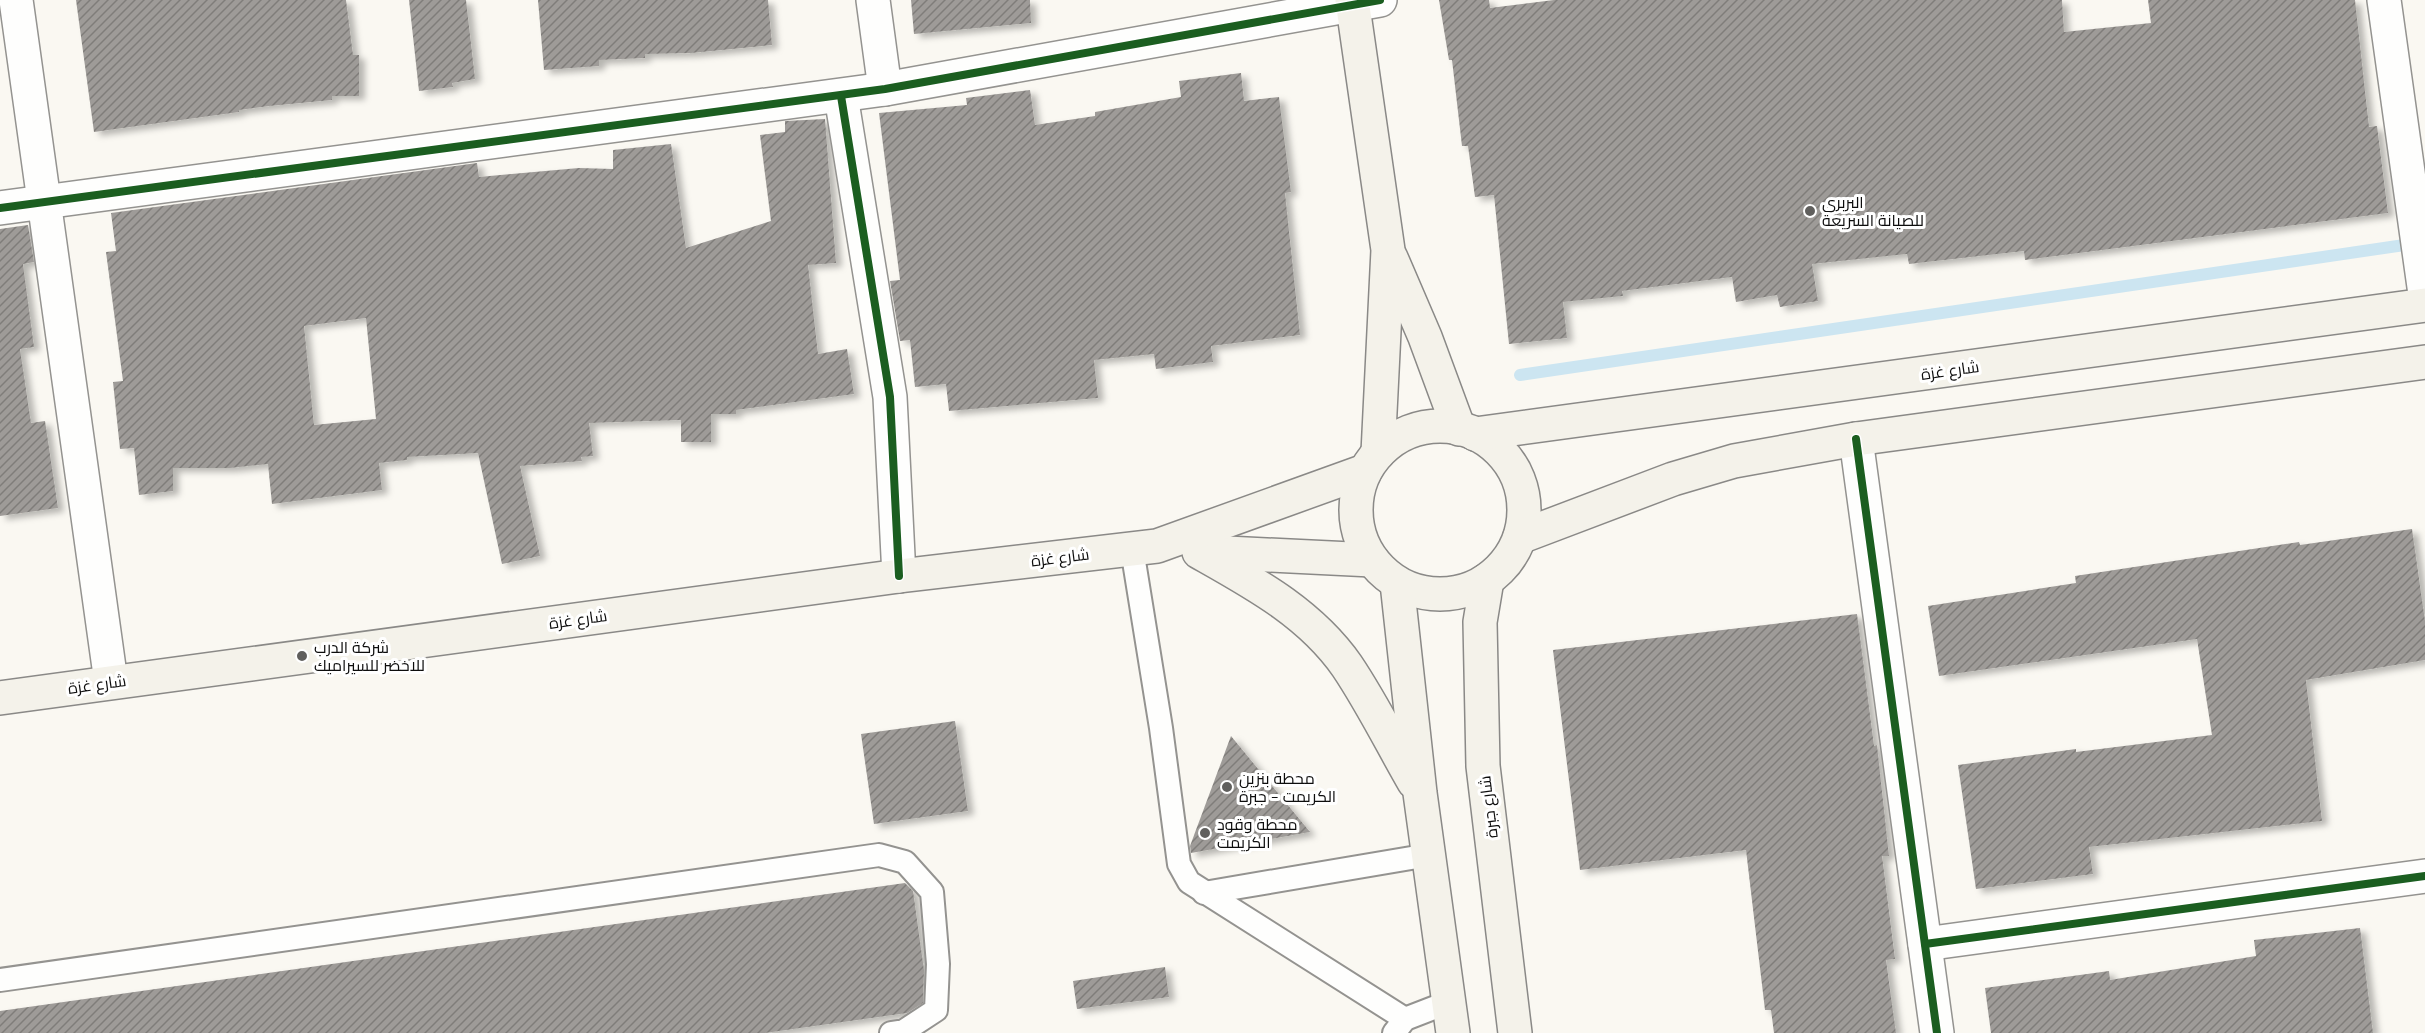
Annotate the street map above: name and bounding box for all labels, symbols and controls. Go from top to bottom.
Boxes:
place label: البربري للصيانة السريعة [1822,191,1924,230]
marker: البربري للصيانة السريعة [1803,204,1817,218]
street label: شارع غزة [1919,355,1981,386]
street label: شارع غزة [1030,543,1091,572]
street label: شارع غزة [547,604,609,635]
place label: شركة الدرب للاخضر للسيراميك [314,636,425,675]
marker: شركة الدرب للاخضر للسيراميك [295,649,309,663]
street label: شارع غزة [66,669,128,700]
place label: محطة بنزين الكريمت - جبرة [1239,767,1336,806]
street label: شارع جبرة [1473,774,1504,839]
marker: محطة بنزين الكريمت - جبرة [1220,780,1234,794]
place label: محطة وقود الكريمت [1217,813,1298,852]
marker: محطة وقود الكريمت [1198,826,1212,840]

